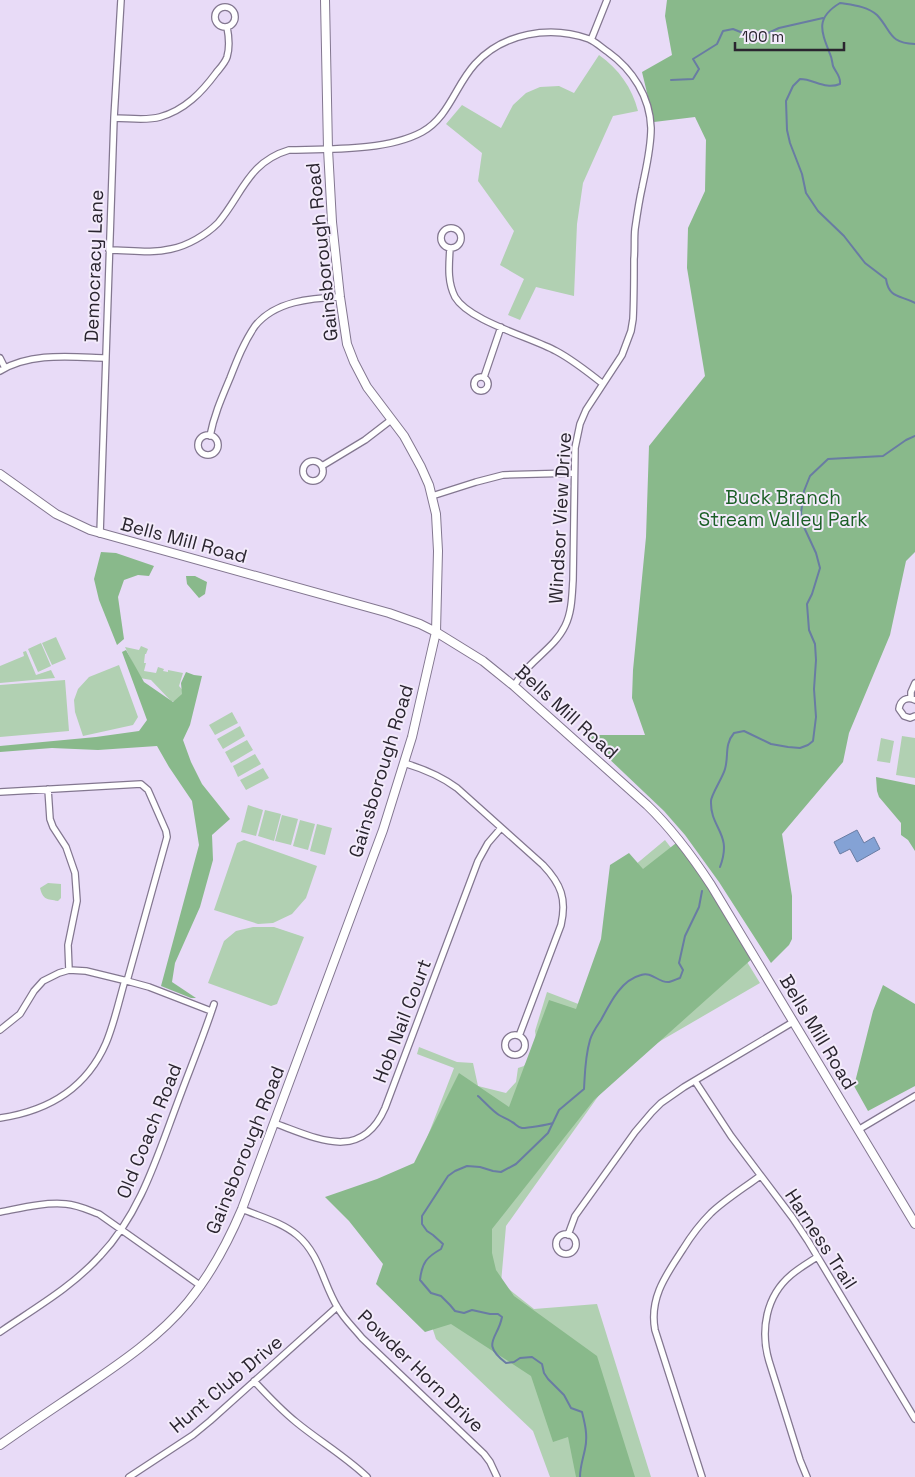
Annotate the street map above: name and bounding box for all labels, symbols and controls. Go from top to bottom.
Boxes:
scale bar [735,20,844,52]
text: 100 m [742,27,784,46]
street label: Gainsborough Road [300,162,344,342]
street label: Democracy Lane [79,189,109,343]
street label: Windsor View Drive [543,432,577,604]
park label: Buck Branch Stream Valley Park [699,485,867,532]
street label: Bells Mill Road [118,511,250,569]
street label: Bells Mill Road [510,659,624,765]
street label: Gainsborough Road [343,682,419,860]
street label: Hob Nail Court [367,956,437,1086]
street label: Bells Mill Road [774,970,862,1094]
street label: Old Coach Road [111,1060,187,1202]
street label: Gainsborough Road [200,1062,290,1238]
street label: Harness Trail [779,1184,863,1294]
street label: Powder Horn Drive [352,1304,490,1438]
street label: Hunt Club Drive [164,1329,288,1439]

